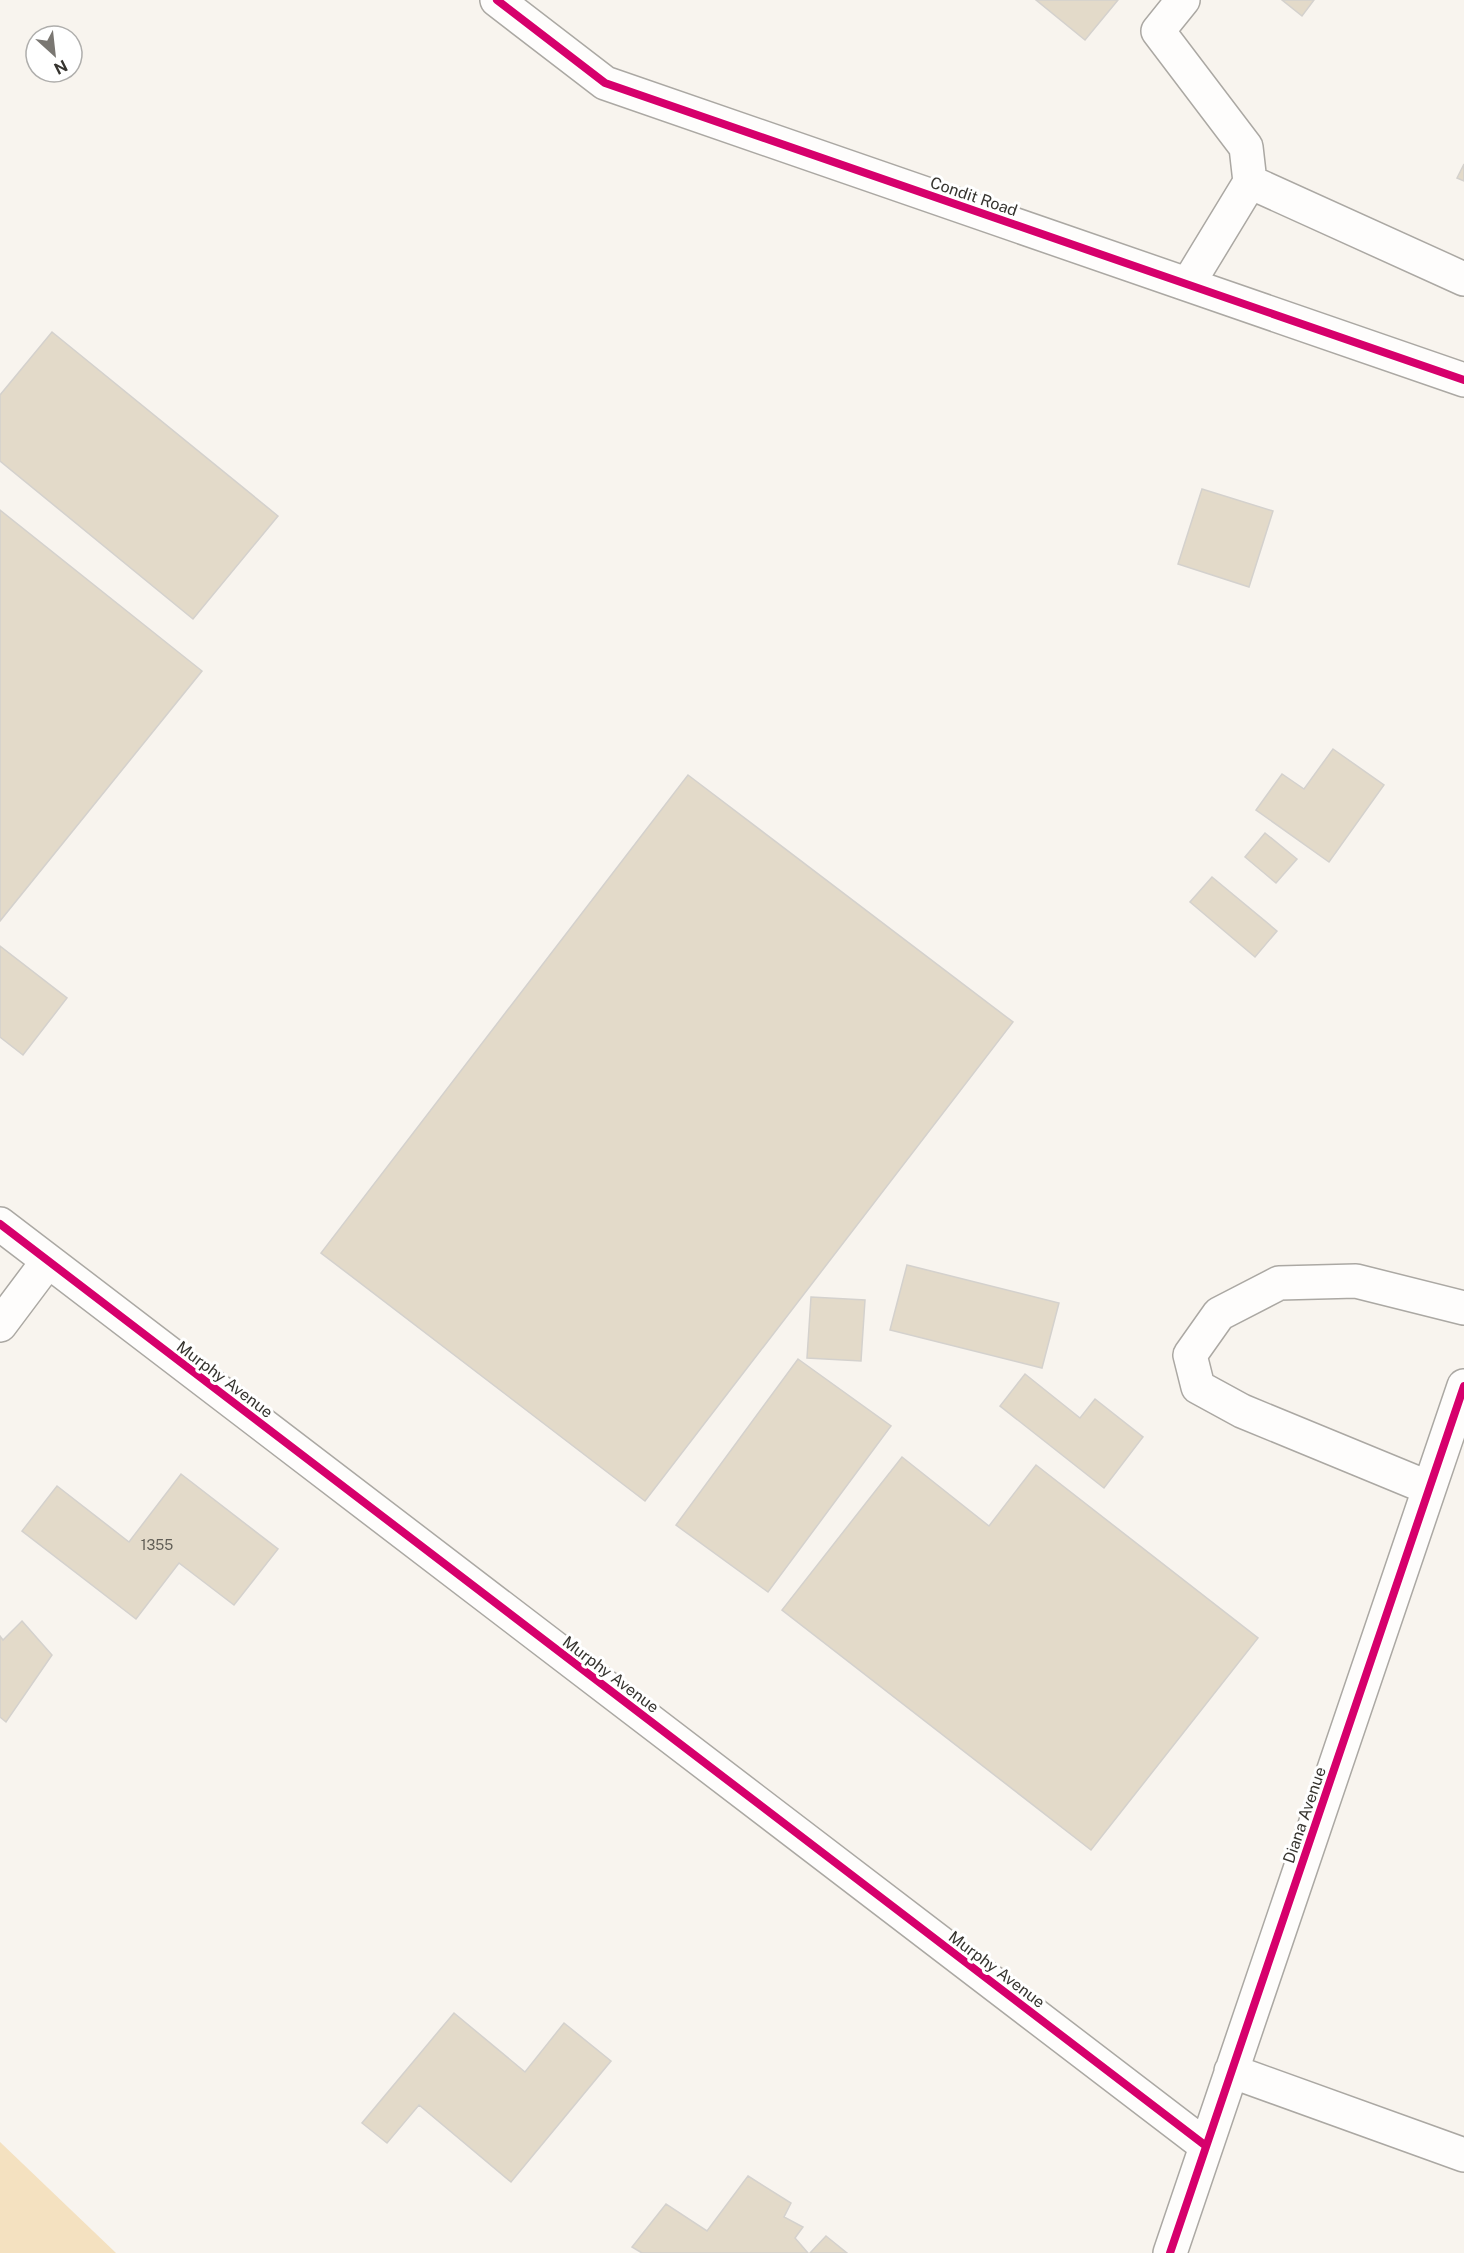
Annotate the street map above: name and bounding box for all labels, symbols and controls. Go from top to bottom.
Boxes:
north arrow [24,24,84,84]
text: N [51,56,70,78]
street label: Condit Road [928,173,1020,220]
street label: Murphy Avenue [173,1337,277,1422]
house number: 1355 [141,1537,173,1553]
street label: Murphy Avenue [559,1632,663,1717]
street label: Diana Avenue [1279,1764,1330,1866]
street label: Murphy Avenue [945,1927,1049,2012]

